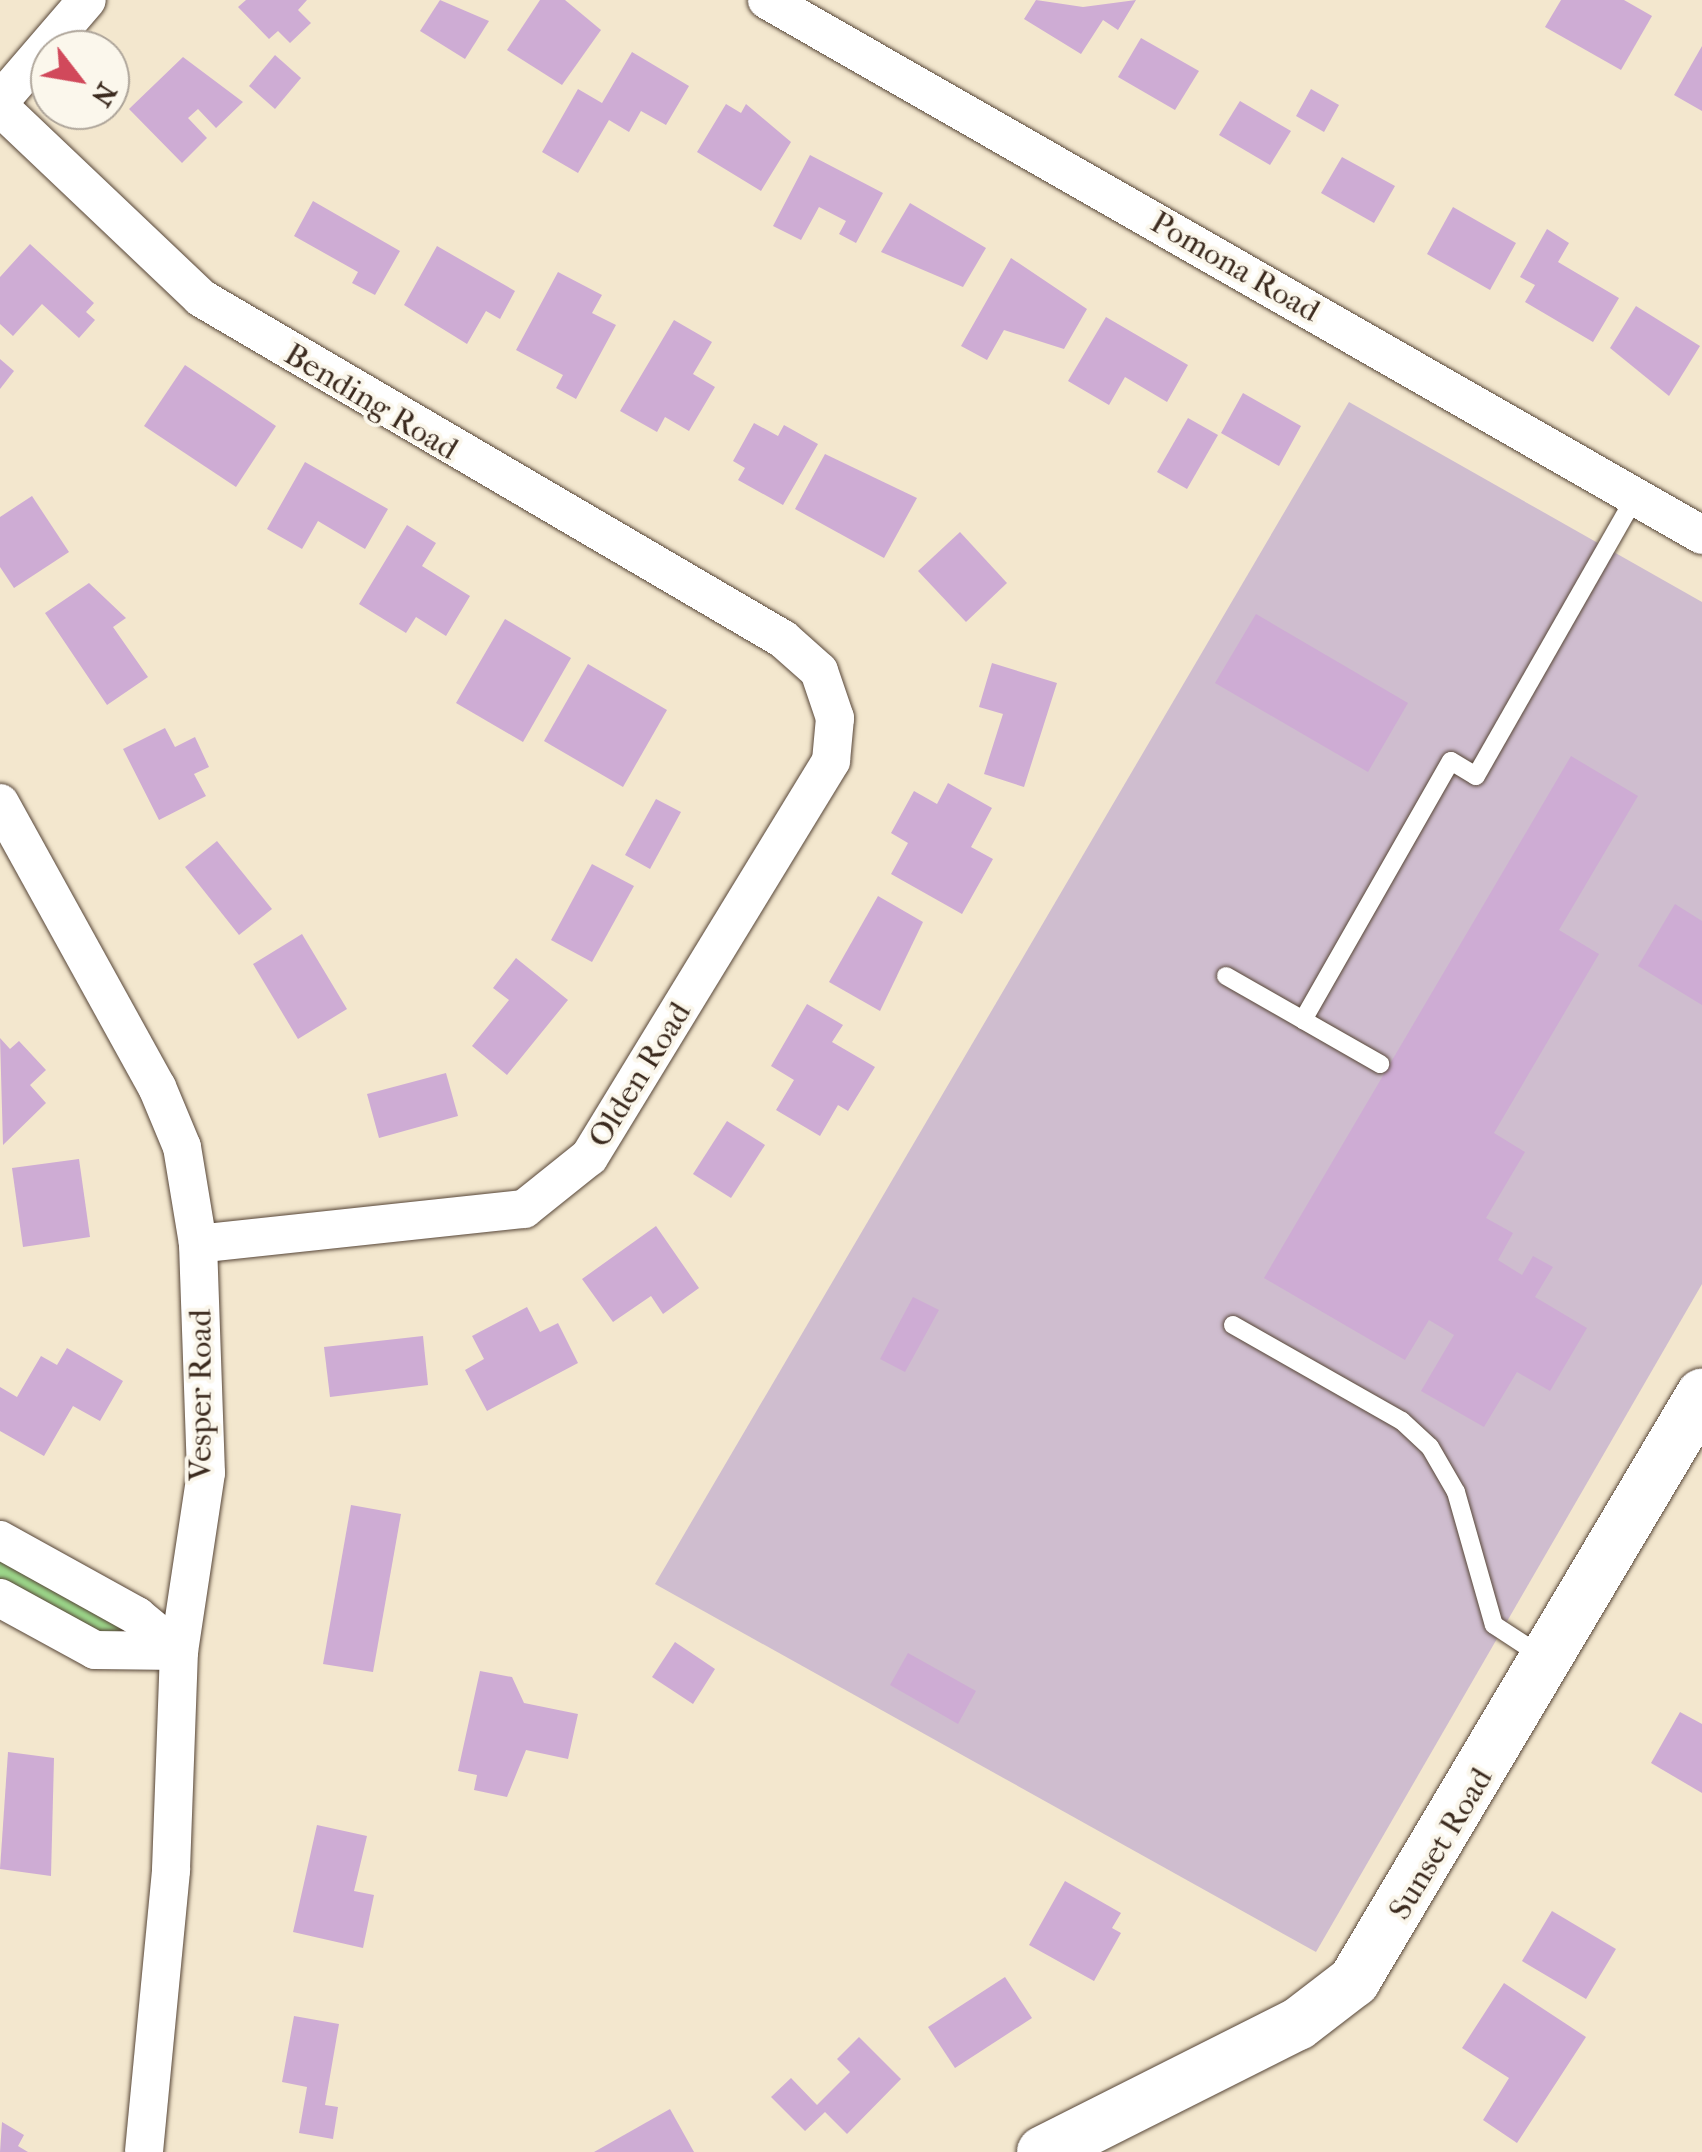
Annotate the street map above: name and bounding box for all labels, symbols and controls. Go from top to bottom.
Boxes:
north arrow [30,30,130,130]
text: N [85,77,124,112]
street label: Pomona Road [1144,203,1326,331]
street label: Bending Road [277,335,465,469]
street label: Olden Road [580,995,700,1155]
street label: Vesper Road [182,1309,220,1481]
street label: Sunset Road [1381,1761,1501,1927]

